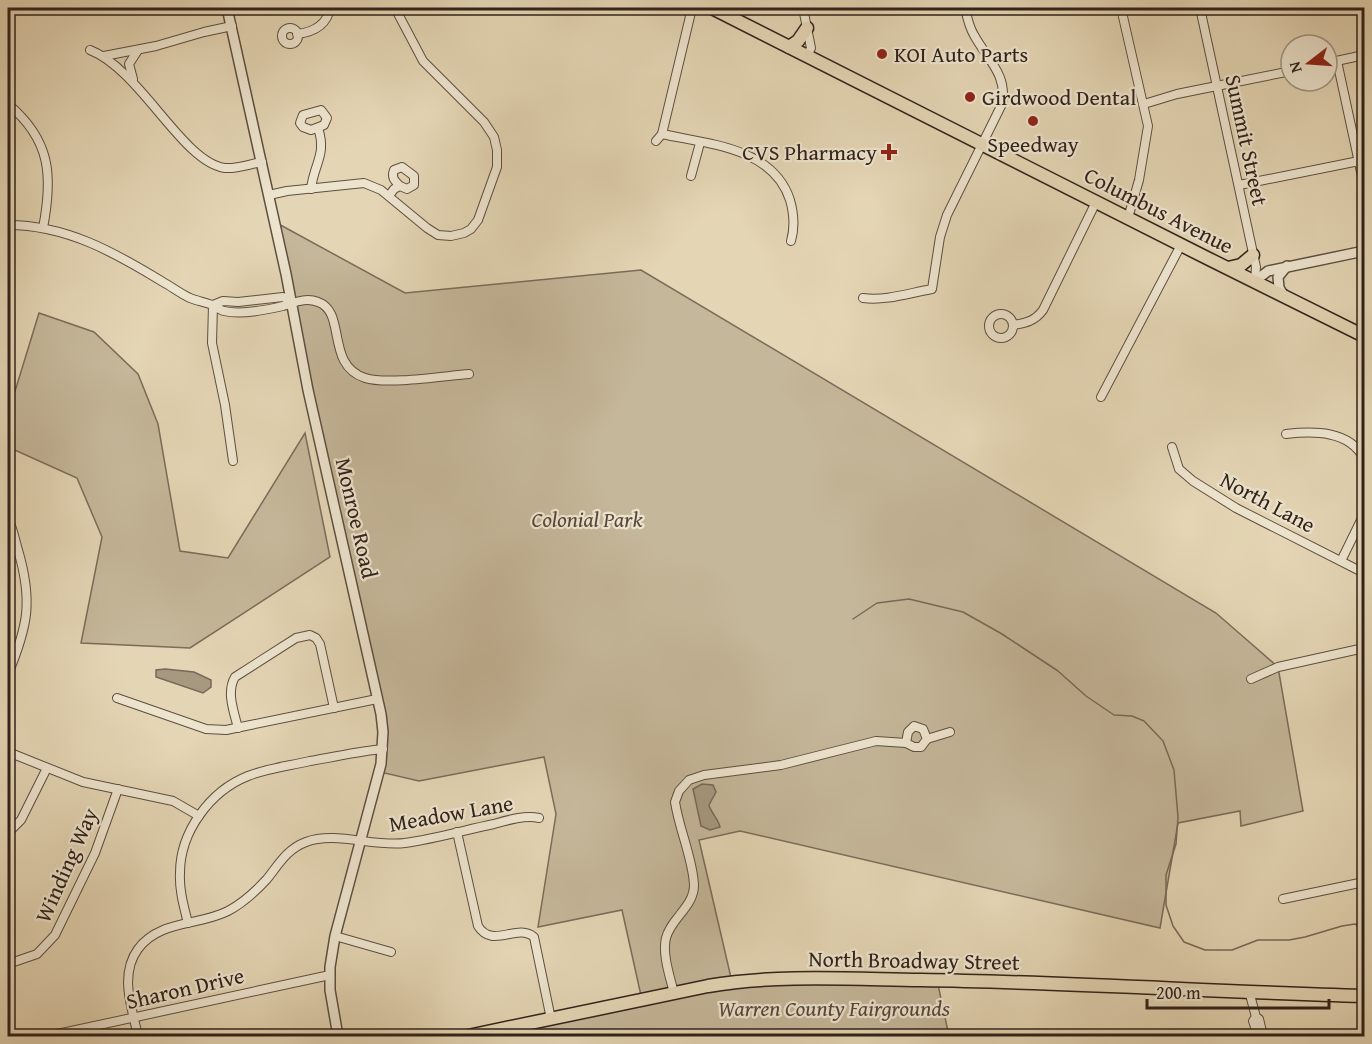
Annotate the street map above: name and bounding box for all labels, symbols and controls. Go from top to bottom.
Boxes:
north arrow [1279,33,1339,93]
place label: KOI Auto Parts [894,38,1028,70]
marker: KOI Auto Parts [875,47,889,61]
text: N [1282,58,1308,76]
street label: Summit Street [1218,72,1277,209]
place label: Girdwood Dental [982,81,1136,113]
marker: Girdwood Dental [963,90,977,104]
marker: Speedway [1026,114,1040,128]
place label: Speedway [987,128,1079,160]
place label: CVS Pharmacy [742,136,877,168]
marker: CVS Pharmacy [882,145,896,159]
street label: Columbus Avenue [1079,159,1239,261]
street label: Monroe Road [328,455,386,582]
street label: North Lane [1215,464,1321,540]
park label: Colonial Park [532,503,643,535]
street label: Meadow Lane [386,786,516,840]
street label: Winding Way [26,803,106,927]
street label: North Broadway Street [808,942,1020,978]
street label: Sharon Drive [123,959,247,1017]
scale bar [1147,972,1328,1010]
text: 200 m [1156,979,1201,1006]
park label: Warren County Fairgrounds [718,992,950,1024]

